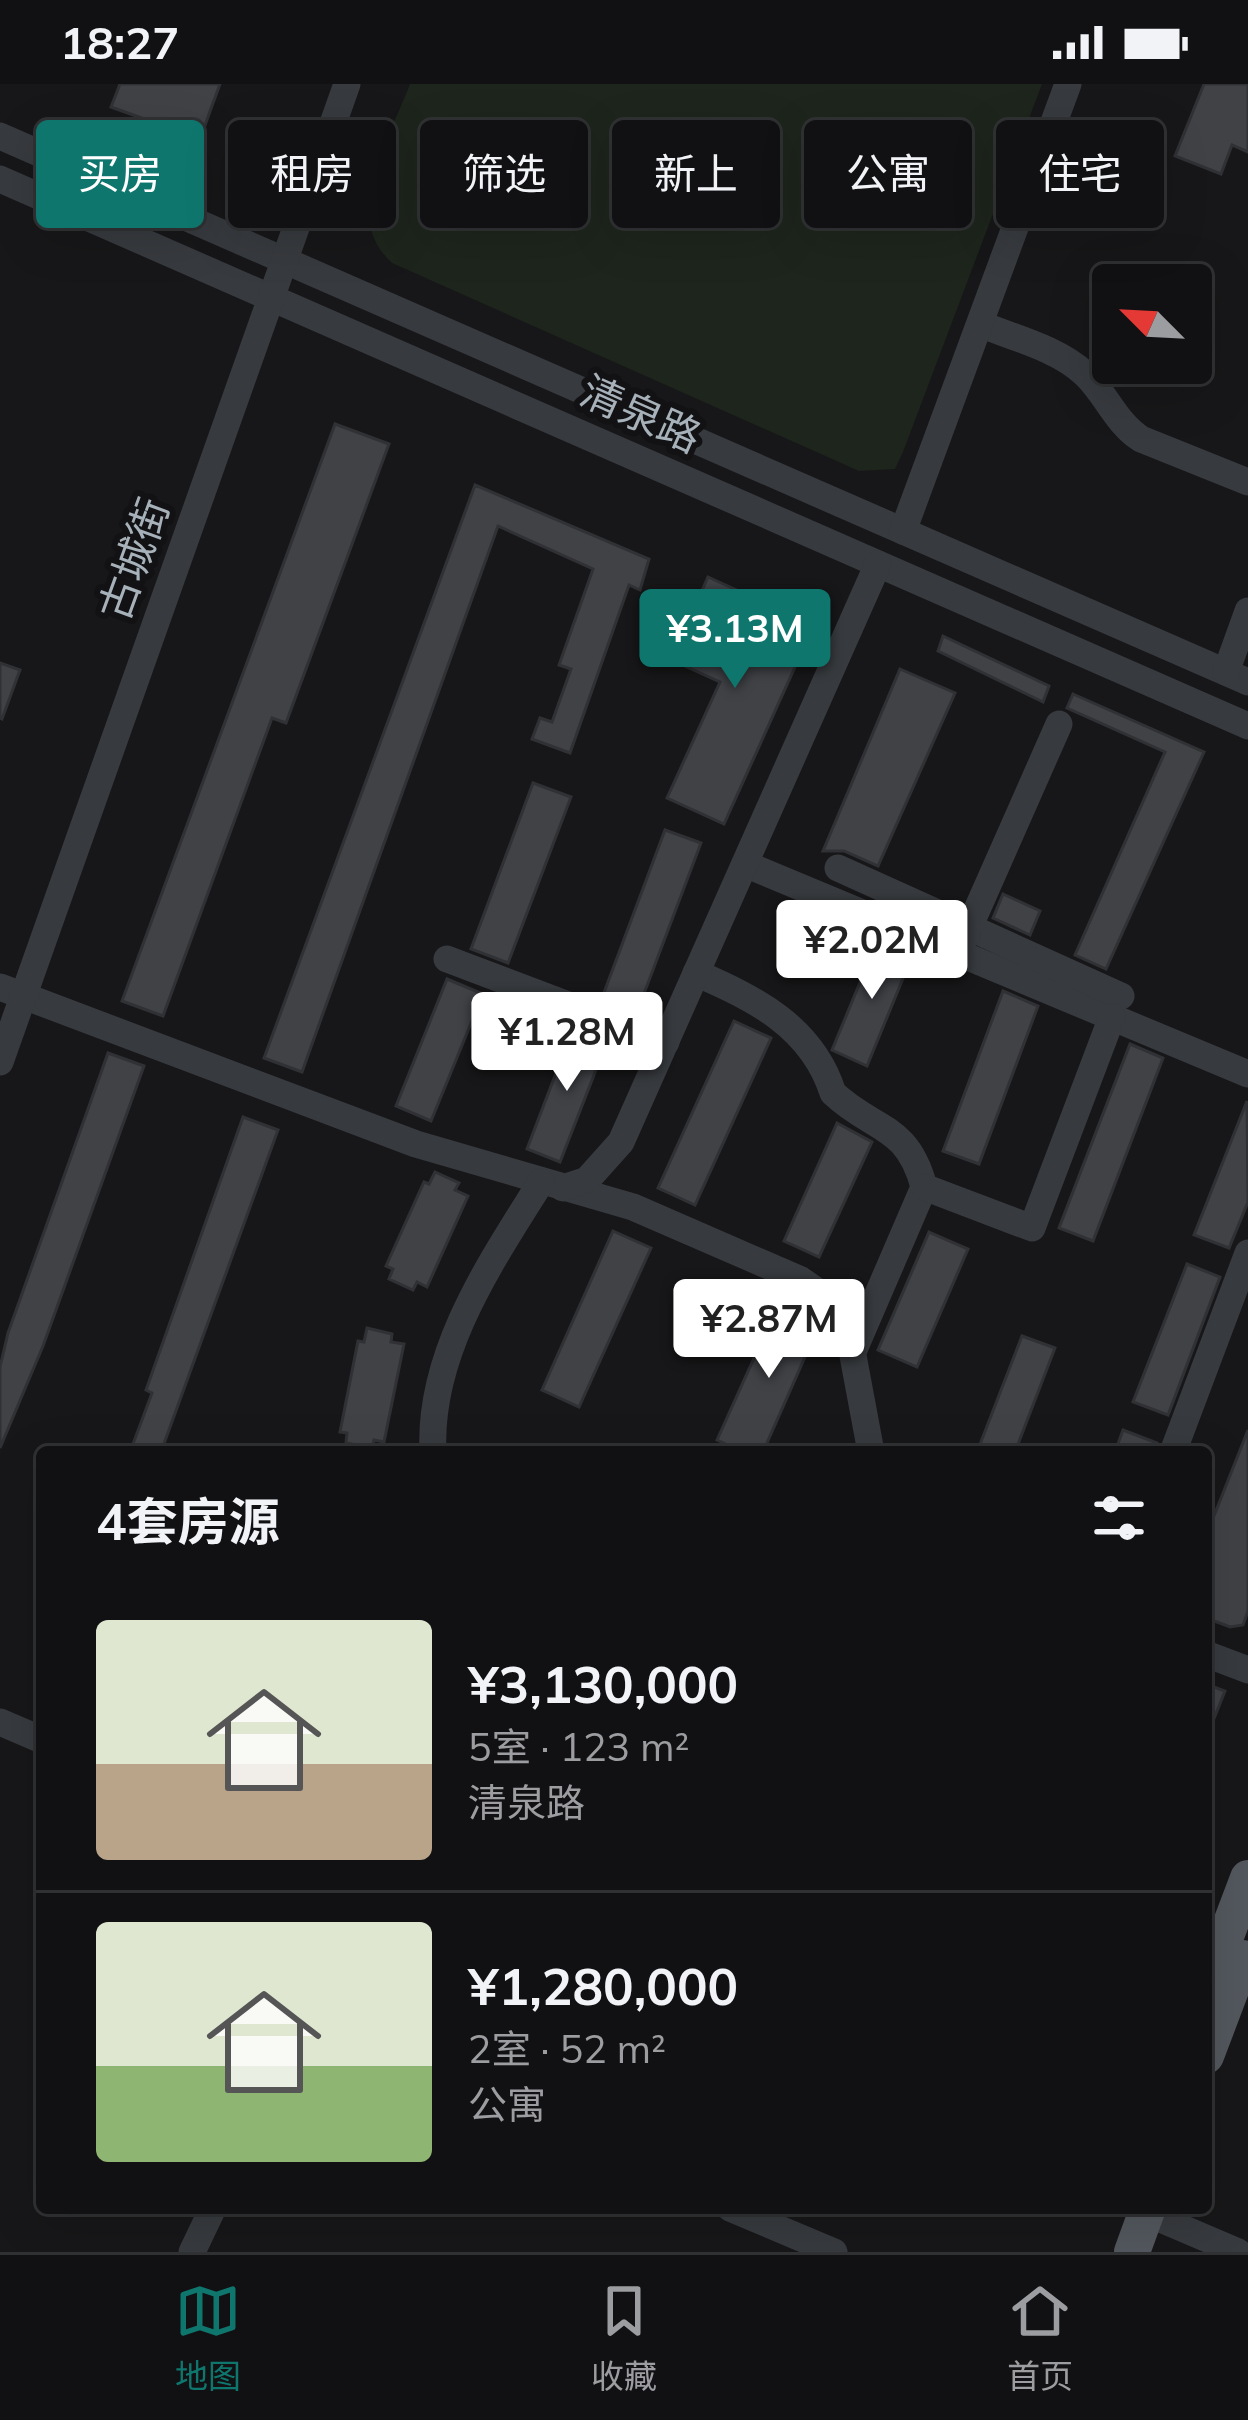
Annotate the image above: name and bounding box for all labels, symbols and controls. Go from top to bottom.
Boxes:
text: 18:27 [60,14,179,70]
chip: 买房 [36,120,204,228]
chip: 租房 [228,120,396,228]
chip: 筛选 [420,120,588,228]
chip: 新上 [612,120,780,228]
chip: 公寓 [804,120,972,228]
chip: 住宅 [996,120,1164,228]
north arrow [1092,264,1212,384]
map controls [1092,264,1212,384]
street label: 清泉路 [573,364,710,463]
street label: 古城街 [87,491,180,627]
pin: ¥3.13M [637,589,833,691]
text: ¥3.13M [666,603,804,652]
pin: ¥2.02M [774,900,970,1002]
text: ¥2.02M [803,914,941,963]
pin: ¥1.28M [469,992,665,1094]
text: ¥1.28M [498,1006,636,1055]
pin: ¥2.87M [671,1279,867,1381]
text: ¥2.87M [700,1293,838,1342]
icon: filters [1086,1485,1152,1551]
text: 4套房源 [96,1489,280,1553]
text: ¥3,130,000 [468,1652,738,1716]
icon: home [192,1668,336,1812]
text: 5室 · 123 m² [468,1722,689,1771]
text: 清泉路 [468,1778,585,1827]
text: ¥1,280,000 [468,1954,738,2018]
icon: home [192,1970,336,2114]
text: 2室 · 52 m² [468,2024,666,2073]
text: 公寓 [468,2080,546,2129]
tab: 地图 [175,2278,241,2398]
tab: 收藏 [591,2278,657,2398]
tab: 首页 [1007,2278,1073,2398]

